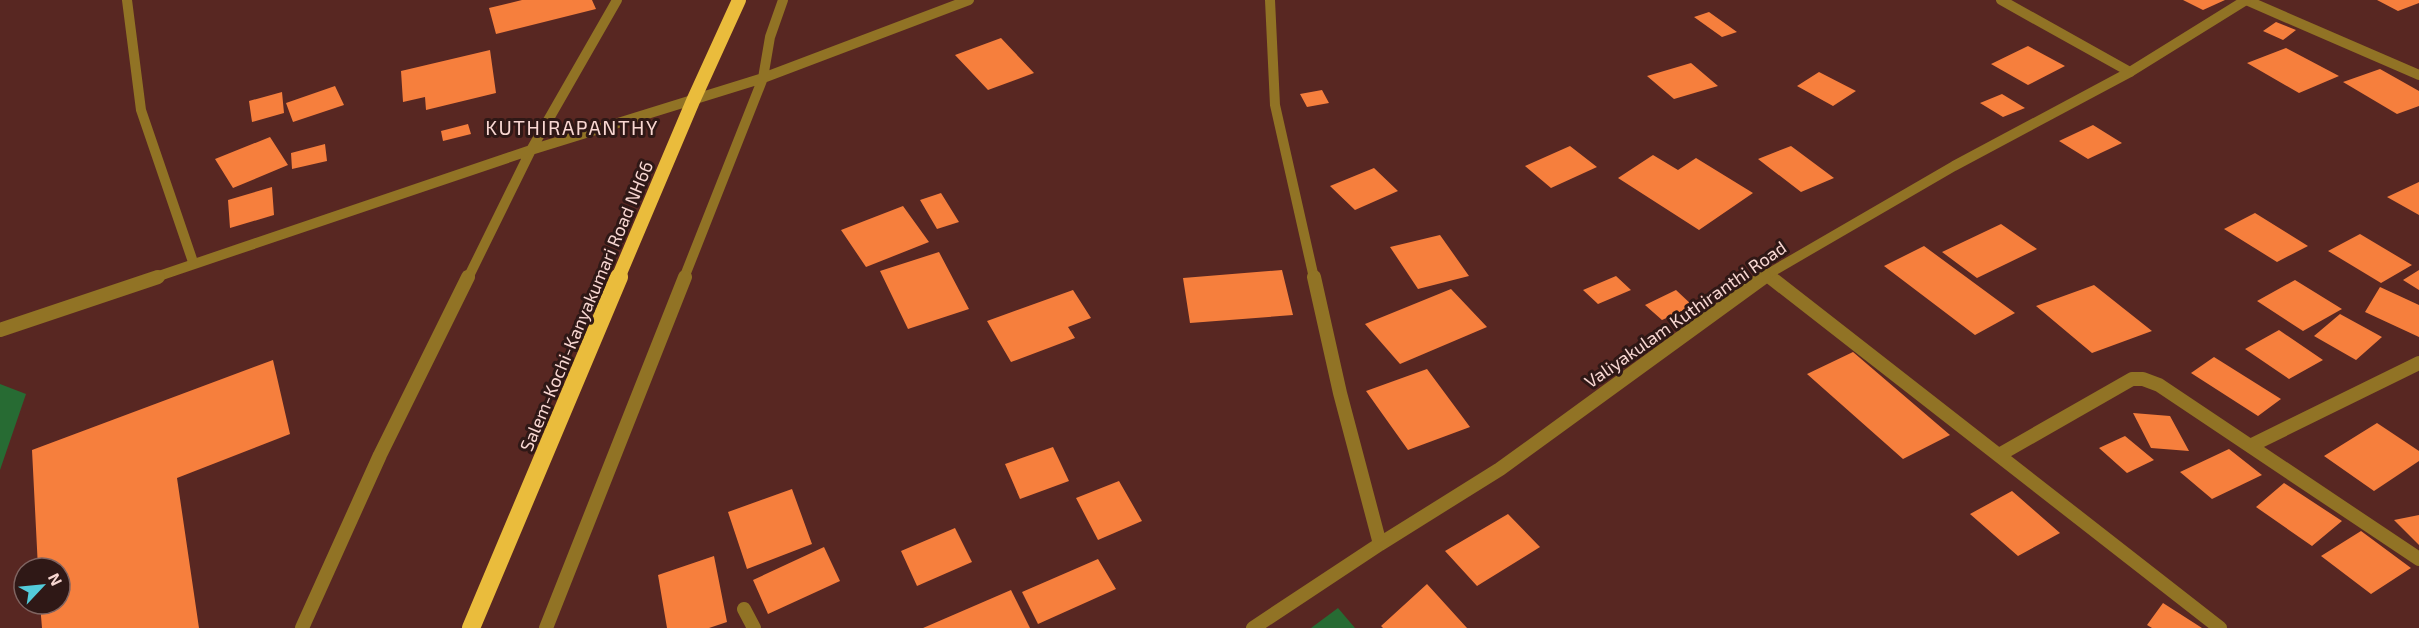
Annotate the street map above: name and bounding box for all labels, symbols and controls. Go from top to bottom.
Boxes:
district label: KUTHIRAPANTHY [485,115,659,139]
street label: Salem-Kochi-Kanyakumari Road NH66 [515,158,657,454]
street label: Valiyakulam Kuthiranthi Road [1580,236,1790,392]
north arrow [12,556,72,616]
text: N [45,570,67,589]

